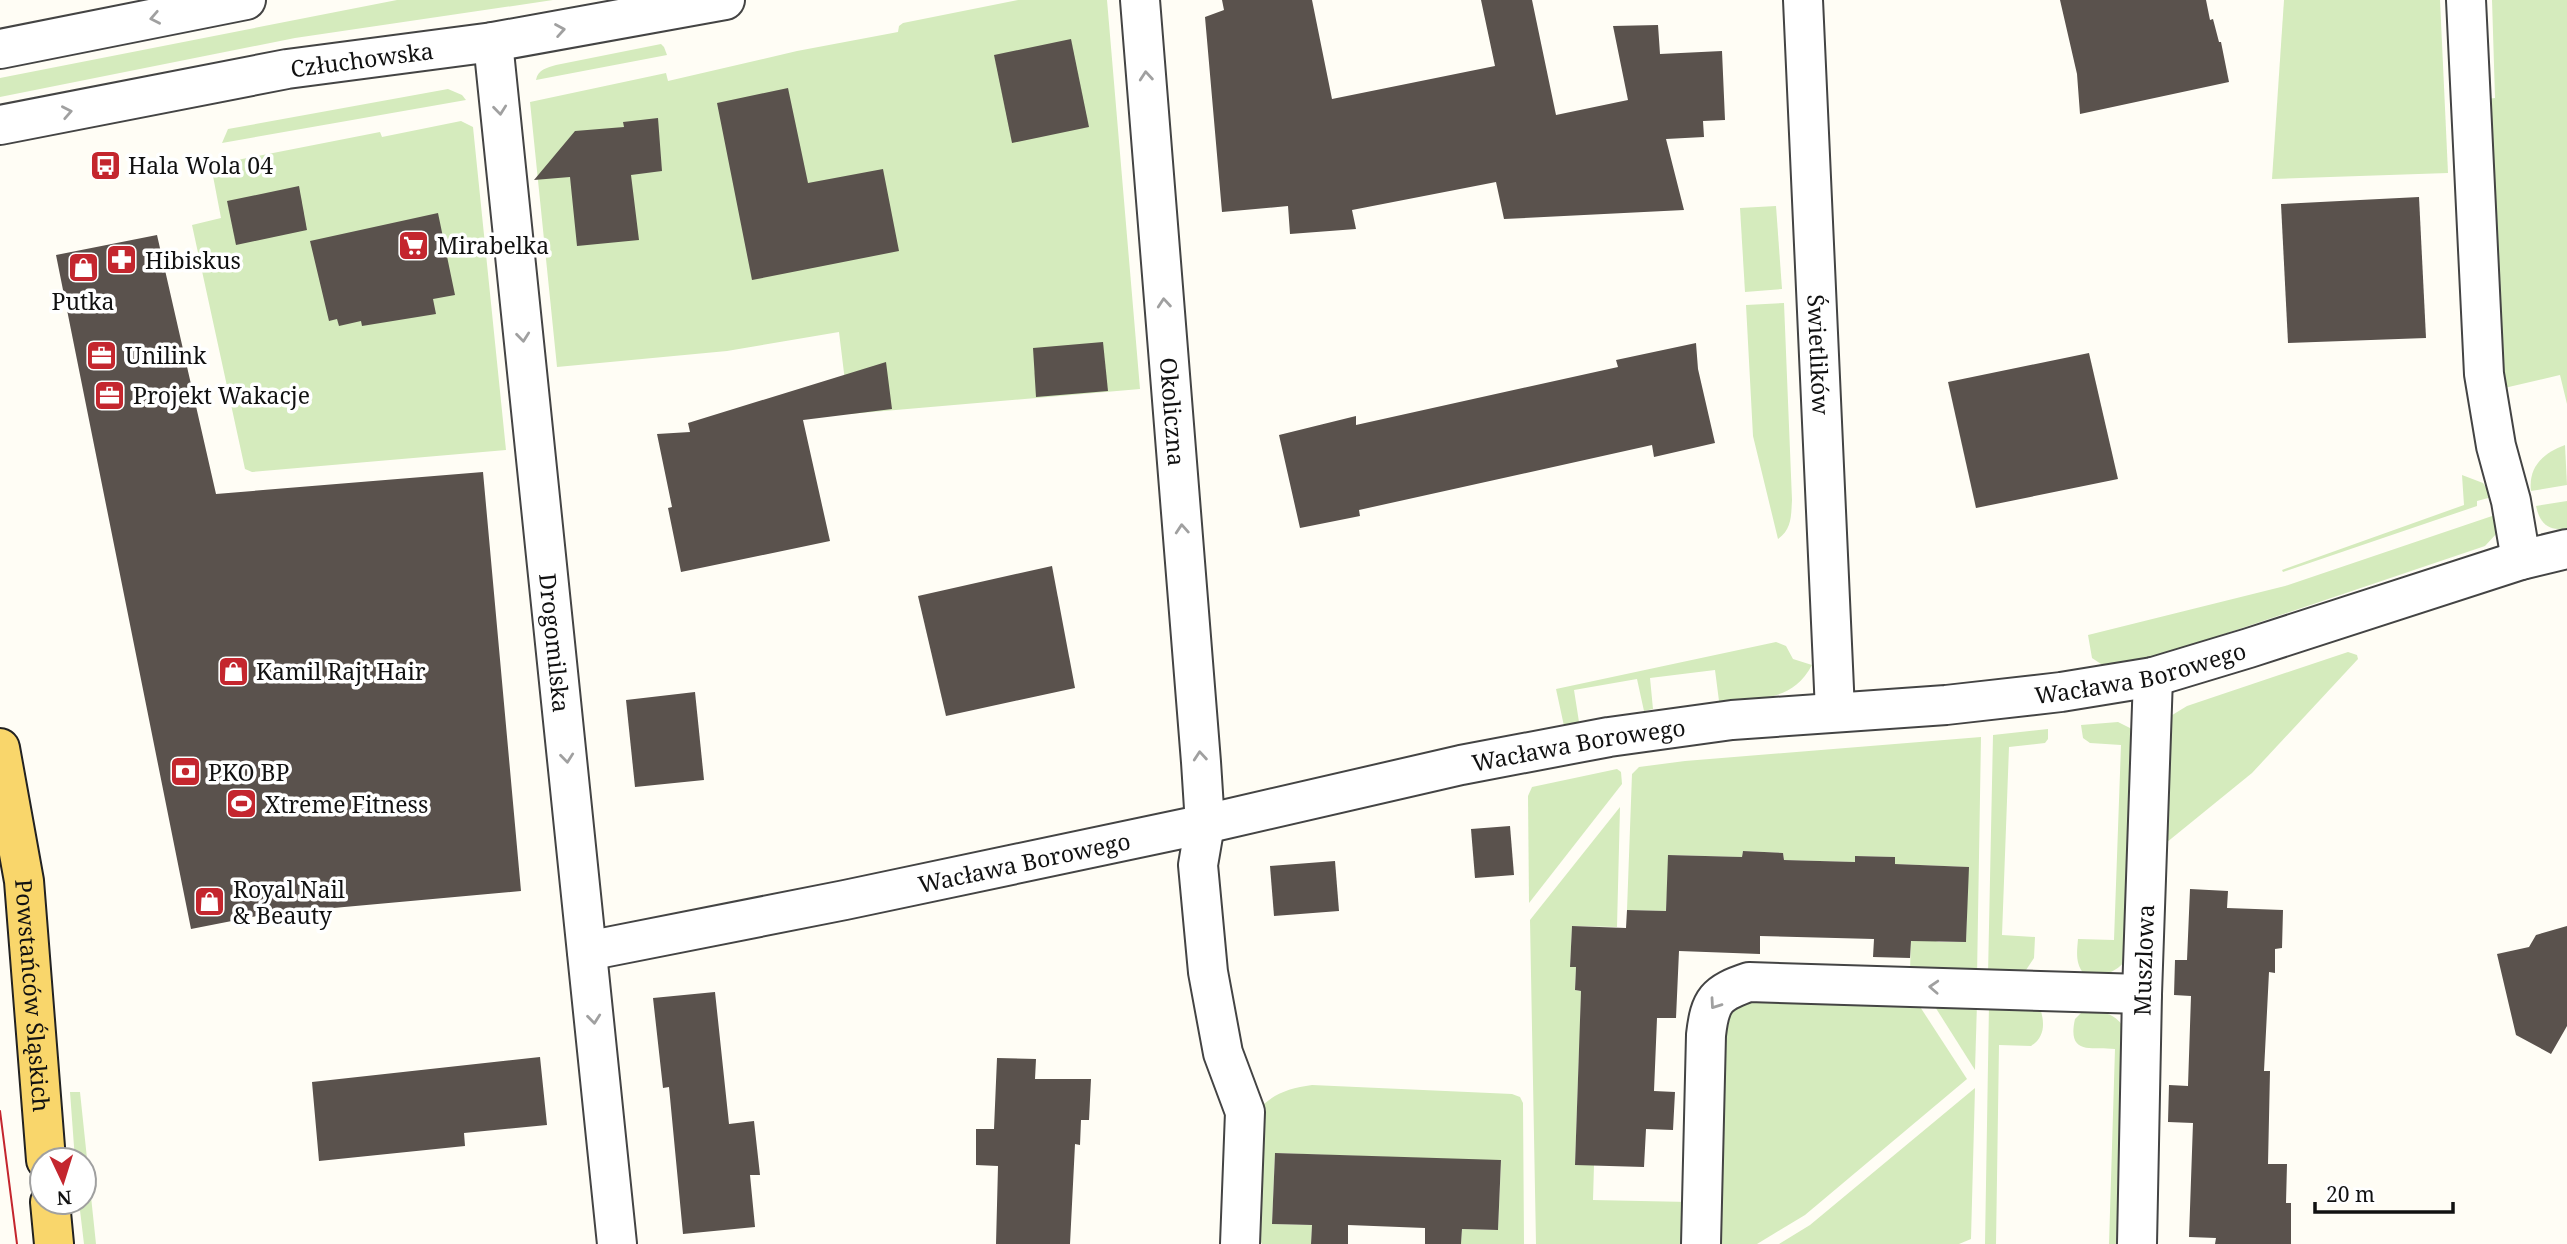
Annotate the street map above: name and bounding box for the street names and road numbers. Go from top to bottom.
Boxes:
street label: Człuchowska [289,34,435,84]
street label: Świetlików [1800,294,1838,416]
street label: Okoliczna [1153,356,1193,467]
street label: Drogomilska [532,572,578,714]
street label: Wacława Borowego [2033,634,2250,711]
street label: Wacława Borowego [1469,711,1687,779]
street label: Wacława Borowego [915,824,1133,900]
street label: Powstańców Śląskich [8,878,58,1113]
street label: Muszlowa [2126,904,2161,1016]

